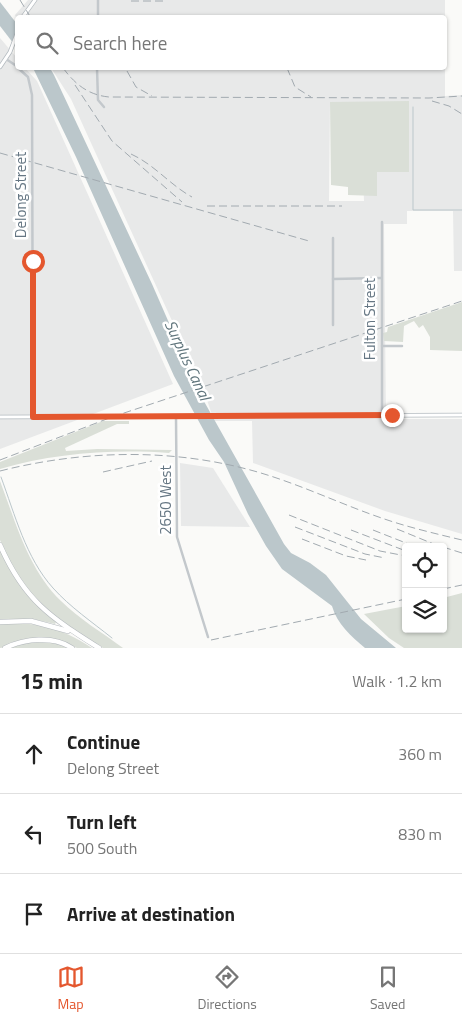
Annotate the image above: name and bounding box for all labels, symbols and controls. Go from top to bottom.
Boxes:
search box [15,15,447,70]
text: Search here [73,28,167,57]
icon: search [33,29,61,57]
street label: Delong Street [9,151,32,238]
route start [22,250,45,273]
street label: Fulton Street [358,277,381,360]
water label: Surplus Canal [159,316,218,405]
route end [381,404,404,427]
street label: 2650 West [154,464,177,535]
map controls [402,543,447,633]
button: locate [402,543,447,588]
button: layers [402,588,447,633]
text: 15 min [20,665,83,697]
text: Walk · 1.2 km [352,669,442,693]
text: Continue [67,727,140,756]
icon: ahead [20,740,48,768]
text: 360 m [398,742,442,766]
text: Delong Street [67,756,159,780]
text: Turn left [67,807,137,836]
icon: left [20,820,48,848]
text: 830 m [398,822,442,846]
text: 500 South [67,836,137,860]
text: Arrive at destination [67,899,235,928]
icon: arrive [20,900,48,928]
tab: Map [57,963,85,1014]
tab: Directions [198,963,257,1014]
tab: Saved [370,963,406,1014]

